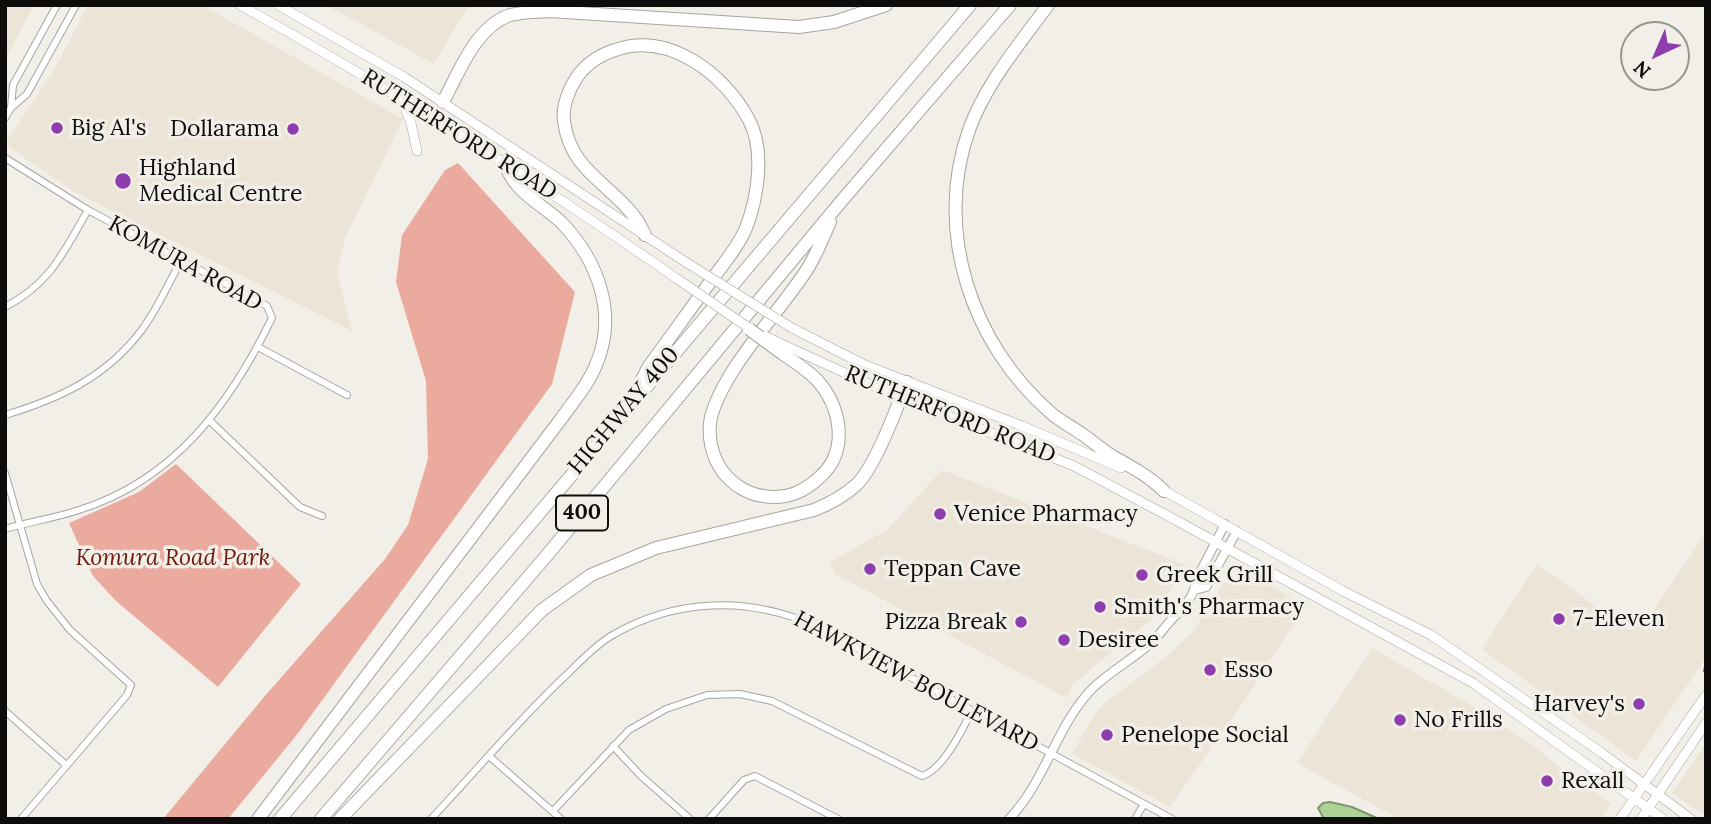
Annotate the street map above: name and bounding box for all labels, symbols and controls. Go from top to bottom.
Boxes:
north arrow [1620,21,1690,91]
text: N [1628,56,1655,83]
street label: RUTHERFORD ROAD [356,64,562,206]
place label: Big Al's [71,114,146,142]
place label: Dollarama [170,115,279,143]
marker: Big Al's [49,120,65,136]
marker: Dollarama [285,121,301,137]
place label: Highland Medical Centre [139,154,302,208]
marker: Highland Medical Centre [113,171,133,191]
street label: KOMURA ROAD [103,210,267,318]
street label: HIGHWAY 400 [563,342,685,480]
street label: RUTHERFORD ROAD [840,360,1060,470]
road number: 400 [556,496,608,530]
place label: Venice Pharmacy [954,500,1138,528]
marker: Venice Pharmacy [932,506,948,522]
park label: Komura Road Park [75,544,271,572]
place label: Teppan Cave [884,555,1021,583]
marker: Teppan Cave [862,561,878,577]
place label: Greek Grill [1156,561,1273,589]
marker: Greek Grill [1134,567,1150,583]
place label: Smith's Pharmacy [1114,593,1304,621]
marker: Smith's Pharmacy [1092,599,1108,615]
place label: 7-Eleven [1573,605,1665,633]
street label: HAWKVIEW BOULEVARD [789,606,1043,758]
place label: Pizza Break [885,608,1007,636]
marker: 7-Eleven [1551,611,1567,627]
marker: Pizza Break [1013,614,1029,630]
place label: Desiree [1078,626,1159,654]
marker: Desiree [1056,632,1072,648]
place label: Esso [1224,656,1273,684]
marker: Esso [1202,662,1218,678]
place label: Harvey's [1534,690,1625,718]
marker: Harvey's [1631,696,1647,712]
place label: No Frills [1414,706,1503,734]
marker: No Frills [1392,712,1408,728]
place label: Penelope Social [1121,721,1289,749]
marker: Penelope Social [1099,727,1115,743]
place label: Rexall [1561,767,1624,795]
marker: Rexall [1539,773,1555,789]

